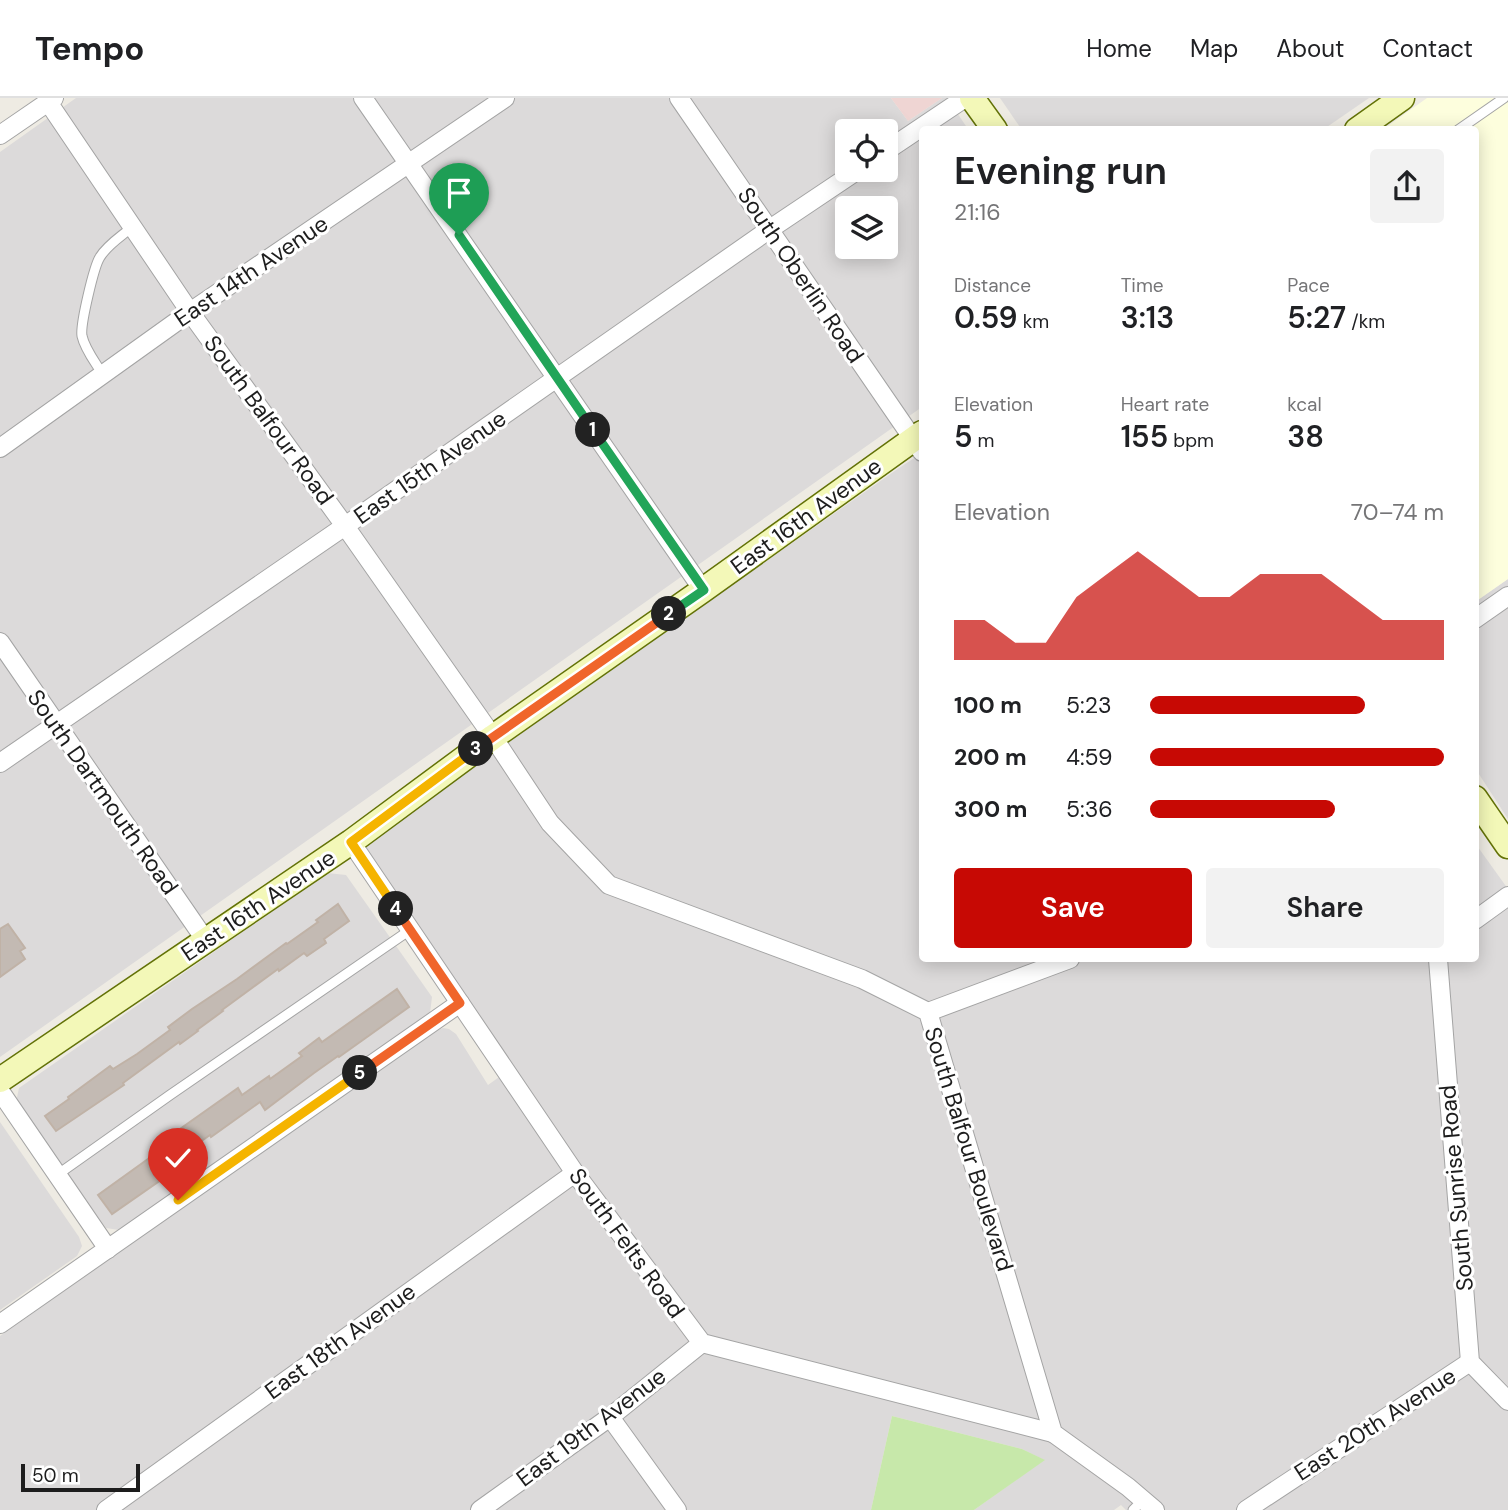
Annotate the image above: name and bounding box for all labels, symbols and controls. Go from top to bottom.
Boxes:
text: Tempo [35,27,144,70]
text: Home [1086,33,1152,64]
text: Map [1190,33,1238,64]
text: About [1276,33,1345,64]
text: Contact [1383,33,1473,64]
map controls [835,119,898,259]
button: locate [835,119,898,182]
text: Evening run [954,146,1167,196]
button: share [1370,149,1444,223]
pin [429,163,489,235]
icon: arrive [440,174,478,212]
street label: South Oberlin Road [731,181,871,369]
button: layers [835,196,898,259]
text: 21:16 [954,197,1001,227]
street label: East 14th Avenue [168,208,334,334]
text: Distance [954,273,1031,298]
text: Time [1121,273,1164,298]
text: Pace [1287,273,1330,298]
text: 0.59 [954,298,1018,337]
text: 3:13 [1121,298,1174,337]
text: 5:27 [1287,298,1346,337]
text: km [1018,309,1049,334]
text: /km [1346,309,1385,334]
street label: South Balfour Road [197,329,341,511]
text: Elevation [954,392,1033,417]
text: Heart rate [1121,392,1209,417]
text: kcal [1287,392,1322,417]
street label: East 15th Avenue [348,403,512,531]
pin: 1 [576,412,610,448]
text: 1 [589,417,596,442]
text: 5 [954,417,973,456]
text: 155 [1121,417,1168,456]
text: 38 [1287,417,1324,456]
text: m [973,428,995,453]
text: bpm [1168,428,1214,453]
street label: East 16th Avenue [724,451,888,581]
text: Elevation [954,497,1050,527]
text: 70–74 m [1351,497,1444,527]
pin: 2 [652,596,686,632]
text: 2 [663,601,674,626]
street label: South Dartmouth Road [21,684,185,900]
text: 100 m [954,690,1022,720]
text: 5:23 [1066,690,1112,720]
pin: 3 [458,732,494,766]
text: 3 [470,736,481,761]
text: 200 m [954,742,1027,772]
text: 4:59 [1066,742,1112,772]
text: 300 m [954,794,1027,824]
text: 5:36 [1066,794,1113,824]
street label: East 16th Avenue [175,842,341,968]
button: Save [954,868,1192,948]
button: Share [1206,868,1444,948]
pin: 4 [378,892,414,926]
text: 4 [389,896,402,921]
street label: South Balfour Boulevard [918,1023,1020,1275]
pin: 5 [342,1056,378,1090]
text: 5 [354,1060,365,1085]
street label: South Sunrise Road [1432,1084,1480,1292]
pin [148,1128,208,1200]
icon: check [159,1139,197,1177]
street label: South Felts Road [562,1162,692,1324]
street label: East 18th Avenue [259,1276,421,1406]
street label: East 19th Avenue [510,1361,672,1493]
street label: East 20th Avenue [1288,1361,1462,1487]
scale bar [21,1461,140,1493]
text: 50 m [32,1463,79,1488]

